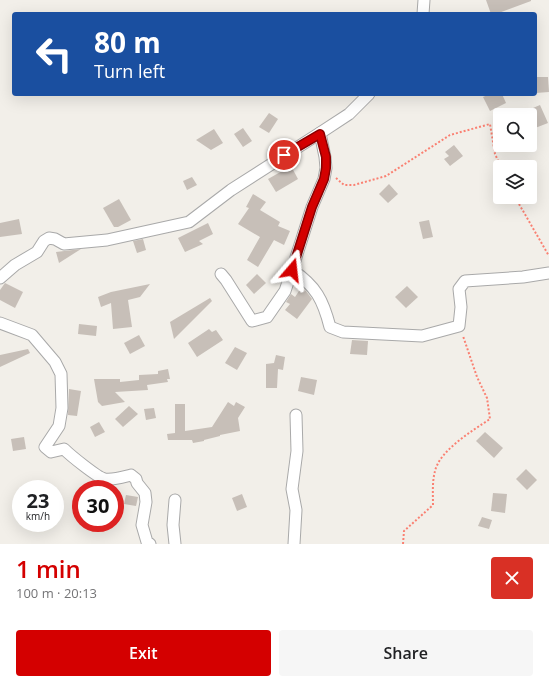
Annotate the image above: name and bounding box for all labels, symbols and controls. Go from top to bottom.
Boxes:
text: 80 m [94,23,161,61]
icon: left [28,28,80,80]
text: Turn left [94,59,165,83]
map controls [493,108,537,204]
button: search [493,108,537,152]
pin [267,138,301,172]
icon: arrive [273,144,295,166]
button: layers [493,160,537,204]
position arrow [271,249,313,291]
speed limit sign: 30 [72,480,124,532]
text: 23 [27,487,49,514]
text: km/h [26,509,50,523]
text: 1 min [16,552,81,585]
button: close [491,557,533,599]
text: 100 m · 20:13 [16,584,97,602]
button: Exit [16,630,271,676]
button: Share [279,630,533,676]

